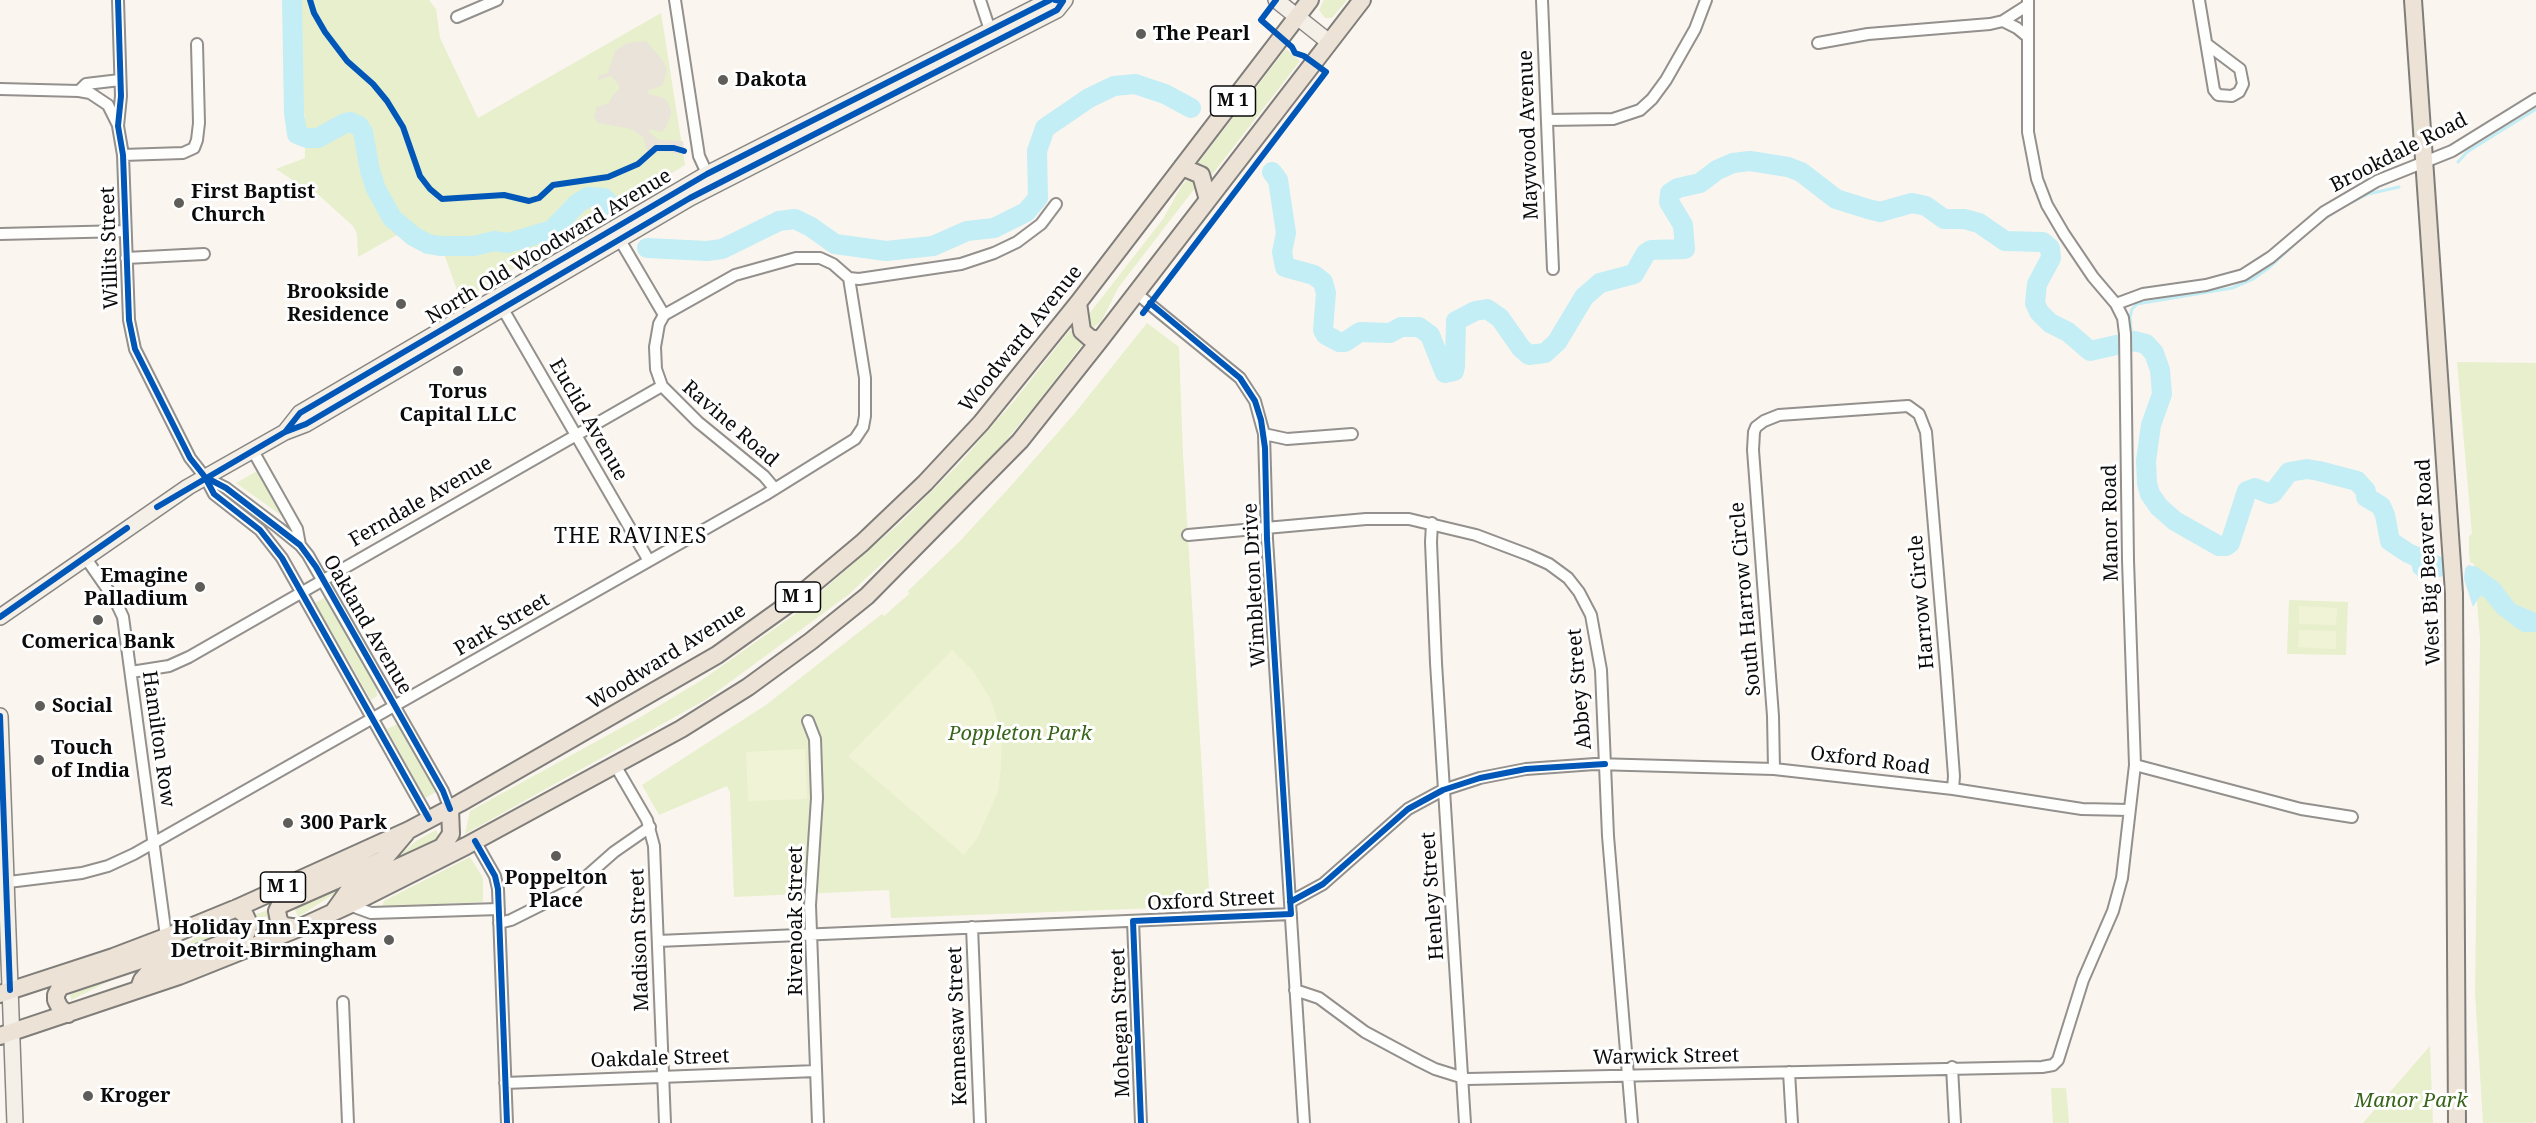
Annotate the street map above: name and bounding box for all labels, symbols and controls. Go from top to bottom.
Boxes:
place label: The Pearl [1153,22,1250,46]
marker: The Pearl [1134,27,1148,41]
street label: Maywood Avenue [1514,50,1544,220]
place label: Dakota [735,68,807,92]
marker: Dakota [716,73,730,87]
road number: M 1 [1210,86,1256,116]
street label: Brookdale Road [2326,108,2472,198]
street label: North Old Woodward Avenue [422,164,676,330]
place label: First Baptist Church [191,180,315,227]
street label: Willits Street [96,186,124,310]
marker: First Baptist Church [172,196,186,210]
street label: Woodward Avenue [954,261,1088,417]
place label: Brookside Residence [287,280,389,327]
marker: Brookside Residence [394,297,408,311]
street label: Euclid Avenue [543,355,633,485]
marker: Torus Capital LLC [451,364,465,378]
street label: Ravine Road [677,376,783,472]
place label: Torus Capital LLC [399,380,517,427]
street label: Ferndale Avenue [345,451,497,553]
street label: West Big Beaver Road [2412,458,2446,666]
street label: Manor Road [2098,464,2124,582]
street label: South Harrow Circle [1726,501,1766,697]
street label: Wimbleton Drive [1239,502,1271,668]
district label: THE RAVINES [554,524,708,550]
street label: Harrow Circle [1904,534,1940,670]
street label: Oakland Avenue [317,551,417,699]
place label: Emagine Palladium [84,564,188,611]
marker: Emagine Palladium [193,580,207,594]
road number: M 1 [776,582,820,612]
street label: Park Street [450,588,554,662]
street label: Woodward Avenue [583,599,751,715]
marker: Comerica Bank [91,613,105,627]
street label: Abbey Street [1563,627,1597,751]
place label: Comerica Bank [21,630,175,654]
street label: Hamilton Row [137,669,179,809]
place label: Social [52,694,112,718]
marker: Social [33,699,47,713]
park label: Poppleton Park [948,722,1092,746]
place label: Touch of India [51,736,130,783]
street label: Oxford Road [1809,742,1931,780]
marker: Touch of India [32,753,46,767]
place label: 300 Park [300,811,387,835]
marker: 300 Park [281,816,295,830]
street label: Henley Street [1417,831,1449,961]
street label: Rivenoak Street [784,846,808,996]
marker: Poppelton Place [549,849,563,863]
place label: Poppelton Place [504,866,608,913]
street label: Madison Street [626,868,654,1012]
road number: M 1 [260,872,306,902]
street label: Oxford Street [1146,886,1276,916]
place label: Holiday Inn Express Detroit-Birmingham [171,916,377,963]
marker: Holiday Inn Express Detroit-Birmingham [382,933,396,947]
street label: Kennesaw Street [943,946,973,1106]
street label: Mohegan Street [1106,948,1136,1098]
street label: Warwick Street [1593,1044,1739,1070]
street label: Oakdale Street [590,1045,730,1073]
place label: Kroger [100,1084,171,1108]
marker: Kroger [81,1089,95,1103]
park label: Manor Park [2354,1089,2468,1113]

